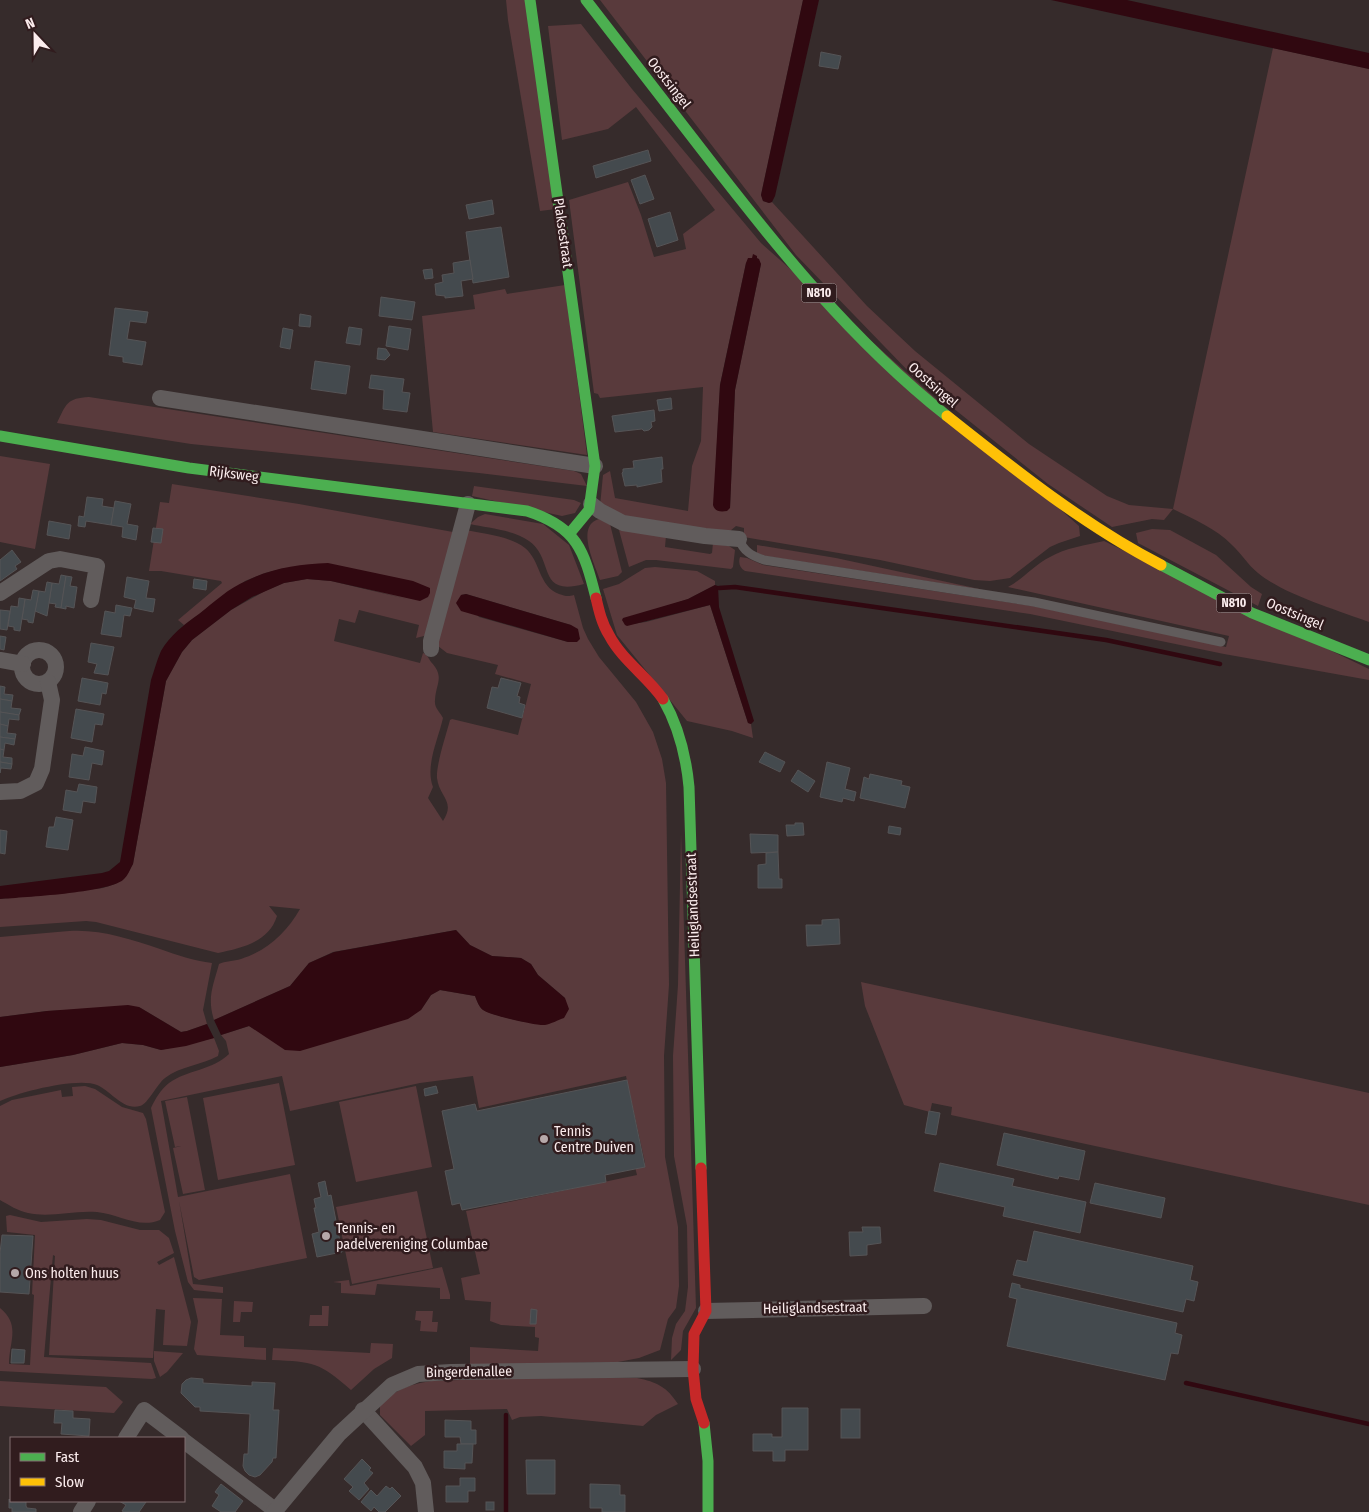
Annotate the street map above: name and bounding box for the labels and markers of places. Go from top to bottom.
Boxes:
place label: Tennis Centre Duiven [554,1123,634,1156]
marker: Tennis Centre Duiven [538,1133,550,1145]
place label: Tennis- en padelvereniging Columbae [336,1220,488,1253]
marker: Tennis- en padelvereniging Columbae [320,1230,332,1242]
place label: Ons holten huus [25,1265,119,1282]
marker: Ons holten huus [9,1267,21,1279]

